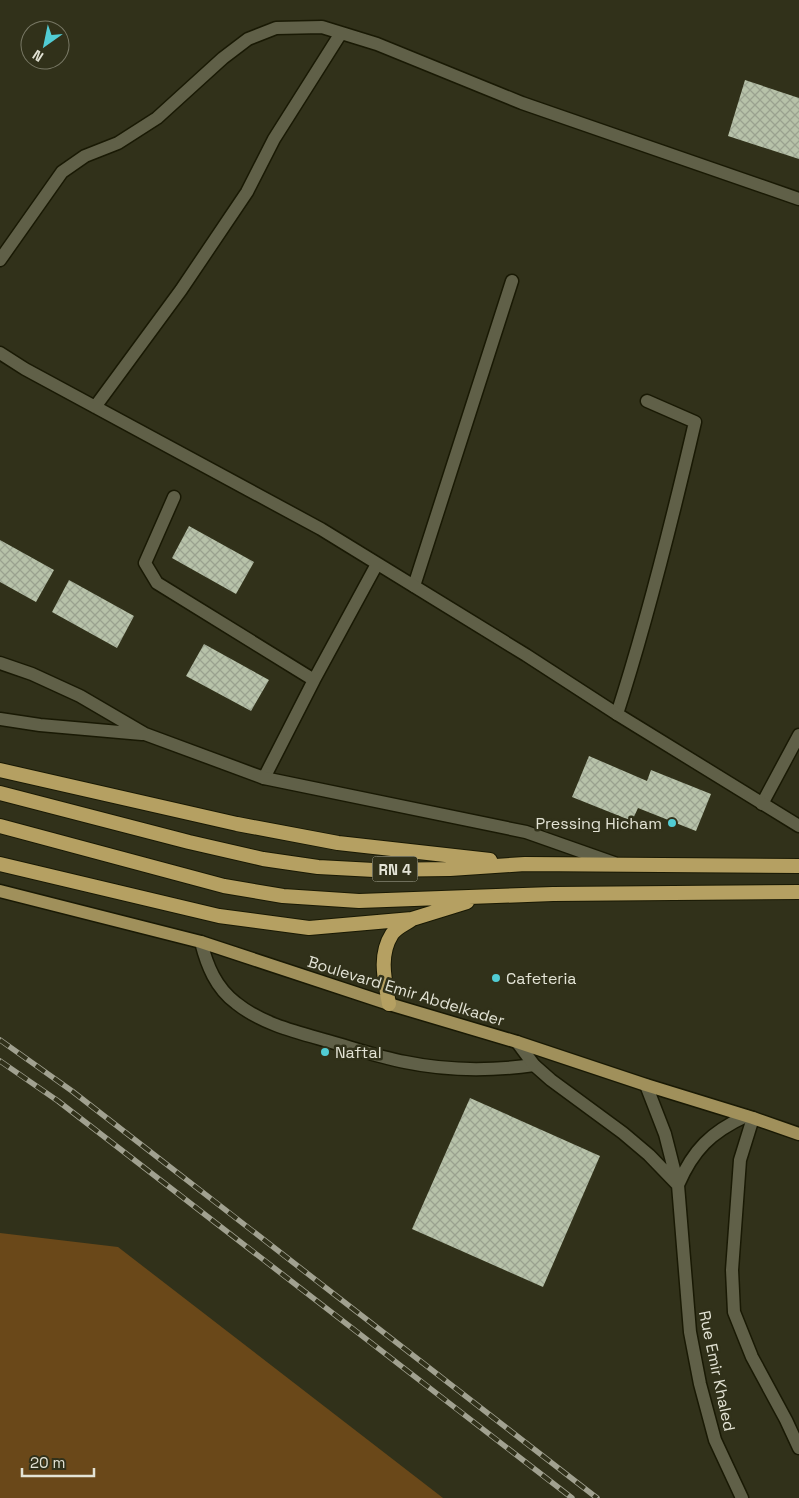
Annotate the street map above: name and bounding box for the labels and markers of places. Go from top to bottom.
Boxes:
place label: Pressing Hicham [535,813,662,834]
marker: Pressing Hicham [666,817,678,829]
place label: Cafeteria [506,968,577,989]
marker: Cafeteria [490,972,502,984]
place label: Naftal [335,1042,382,1063]
marker: Naftal [319,1046,331,1058]

